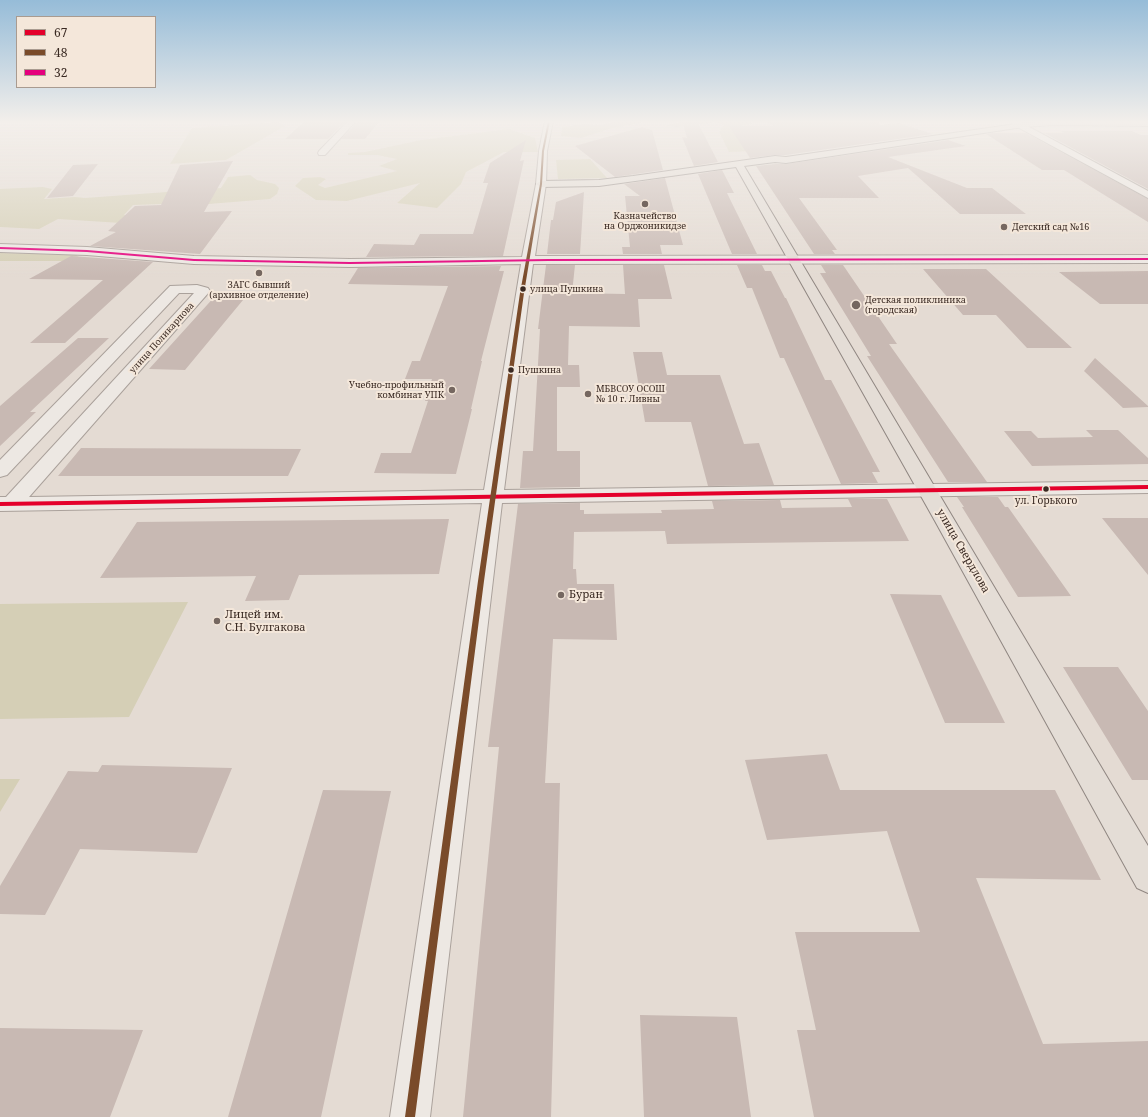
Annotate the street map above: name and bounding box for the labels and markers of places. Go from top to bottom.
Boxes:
marker: Казначейство на Орджоникидзе [640,199,650,209]
place label: Казначейство на Орджоникидзе [604,211,686,232]
marker: Детский сад №16 [999,222,1009,232]
place label: Детский сад №16 [1012,222,1089,232]
marker: ЗАГС бывший (архивное отделение) [254,268,264,278]
place label: ЗАГС бывший (архивное отделение) [209,280,309,301]
marker: улица Пушкина [518,284,528,294]
place label: улица Пушкина [530,284,603,294]
place label: Детская поликлиника (городская) [865,295,966,316]
marker: Детская поликлиника (городская) [850,299,862,311]
marker: Пушкина [506,365,516,375]
place label: Пушкина [518,365,561,375]
place label: Учебно-профильный комбинат УПК [349,380,444,401]
place label: МБВСОУ ОСОШ № 10 г. Ливны [596,384,665,405]
marker: Учебно-профильный комбинат УПК [447,385,457,395]
marker: МБВСОУ ОСОШ № 10 г. Ливны [583,389,593,399]
marker: ул. Горького [1041,484,1051,494]
place label: ул. Горького [1015,495,1077,507]
place label: Буран [569,588,603,602]
marker: Буран [556,590,566,600]
place label: Лицей им. С.Н. Булгакова [225,608,306,634]
marker: Лицей им. С.Н. Булгакова [212,616,222,626]

